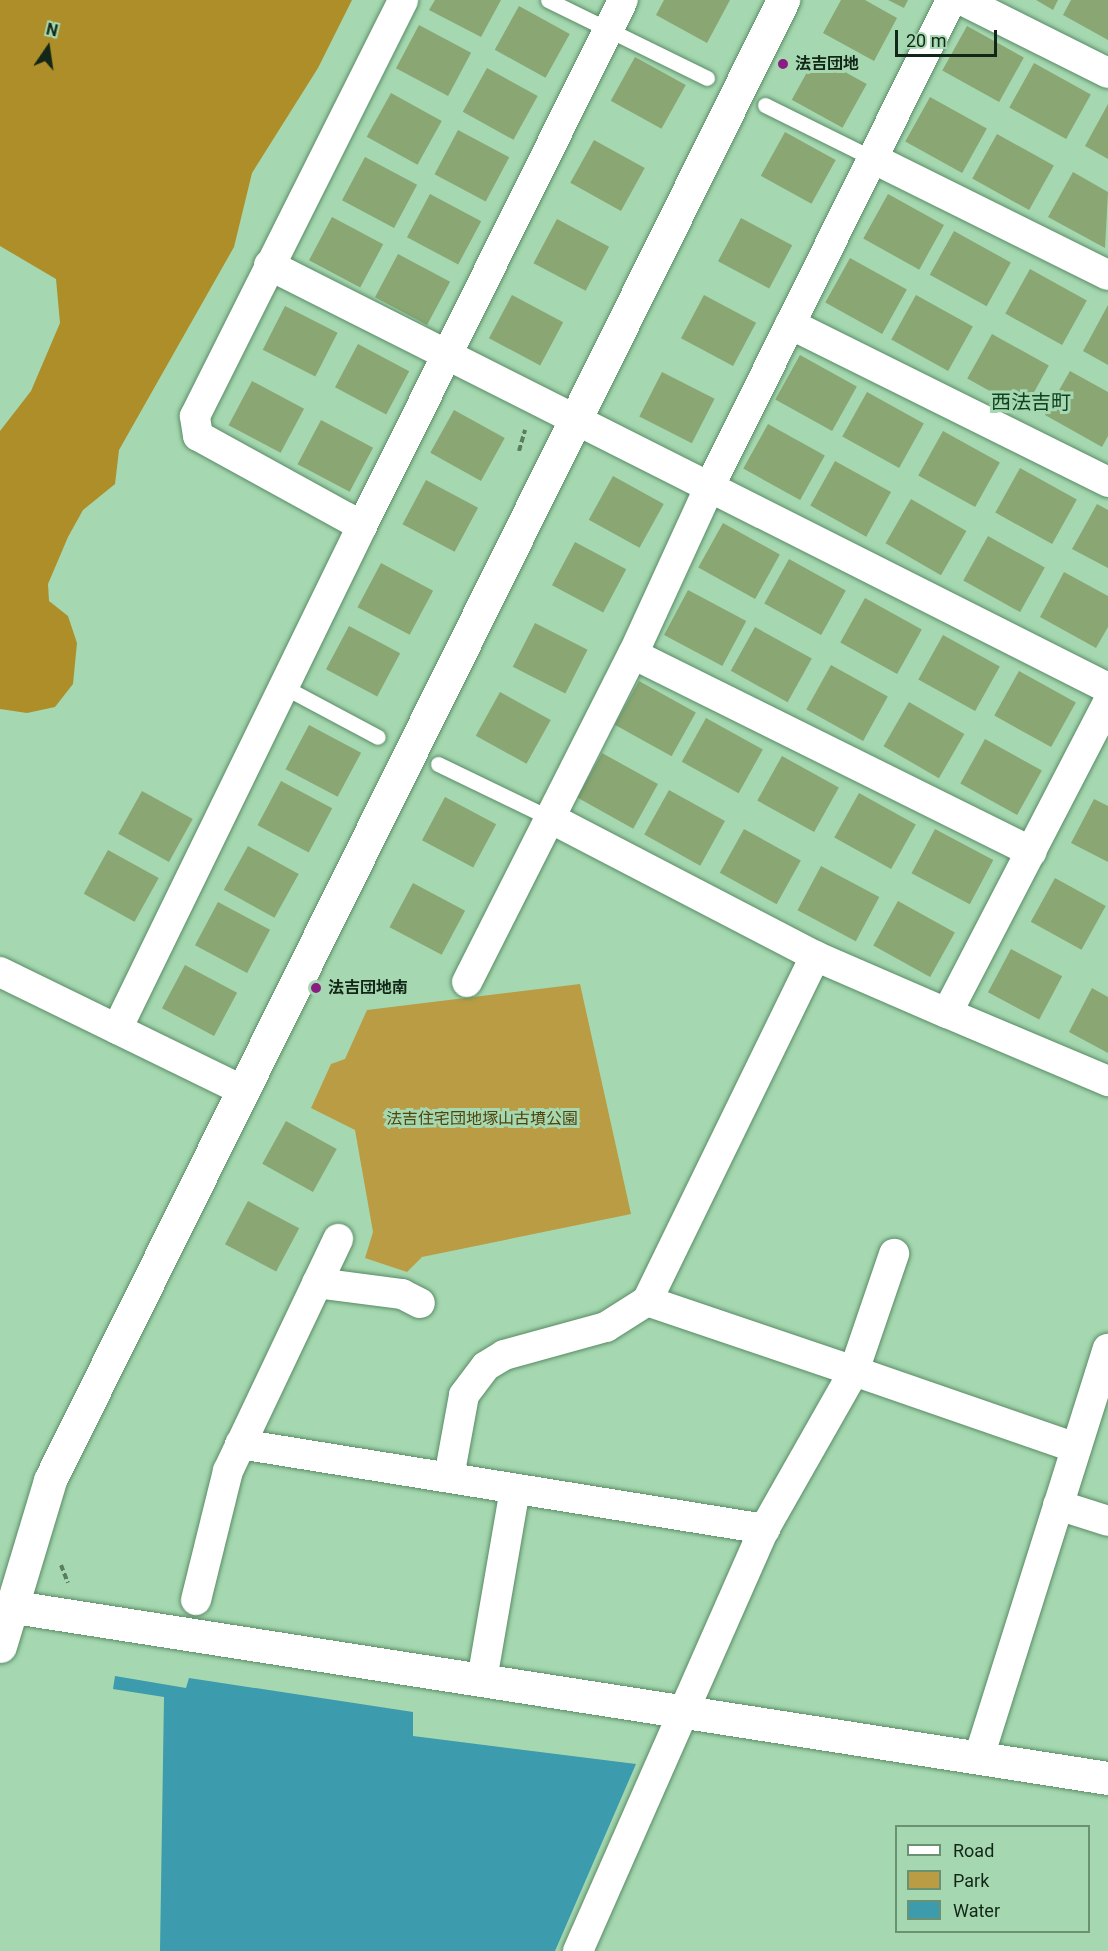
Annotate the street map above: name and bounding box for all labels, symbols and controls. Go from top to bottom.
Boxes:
north arrow [18,18,78,78]
scale bar [898,18,1000,56]
text: N [45,19,60,40]
text: 20 m [906,30,946,51]
place label: 法吉団地 [795,54,859,74]
marker: 法吉団地 [776,57,790,71]
district label: 西法吉町 [991,390,1071,414]
place label: 法吉団地南 [328,978,408,998]
marker: 法吉団地南 [309,981,323,995]
park label: 法吉住宅団地塚山古墳公園 [386,1109,578,1129]
legend [895,1825,1090,1933]
text: Road [953,1840,994,1861]
text: Park [953,1870,989,1891]
text: Water [953,1900,1000,1921]

